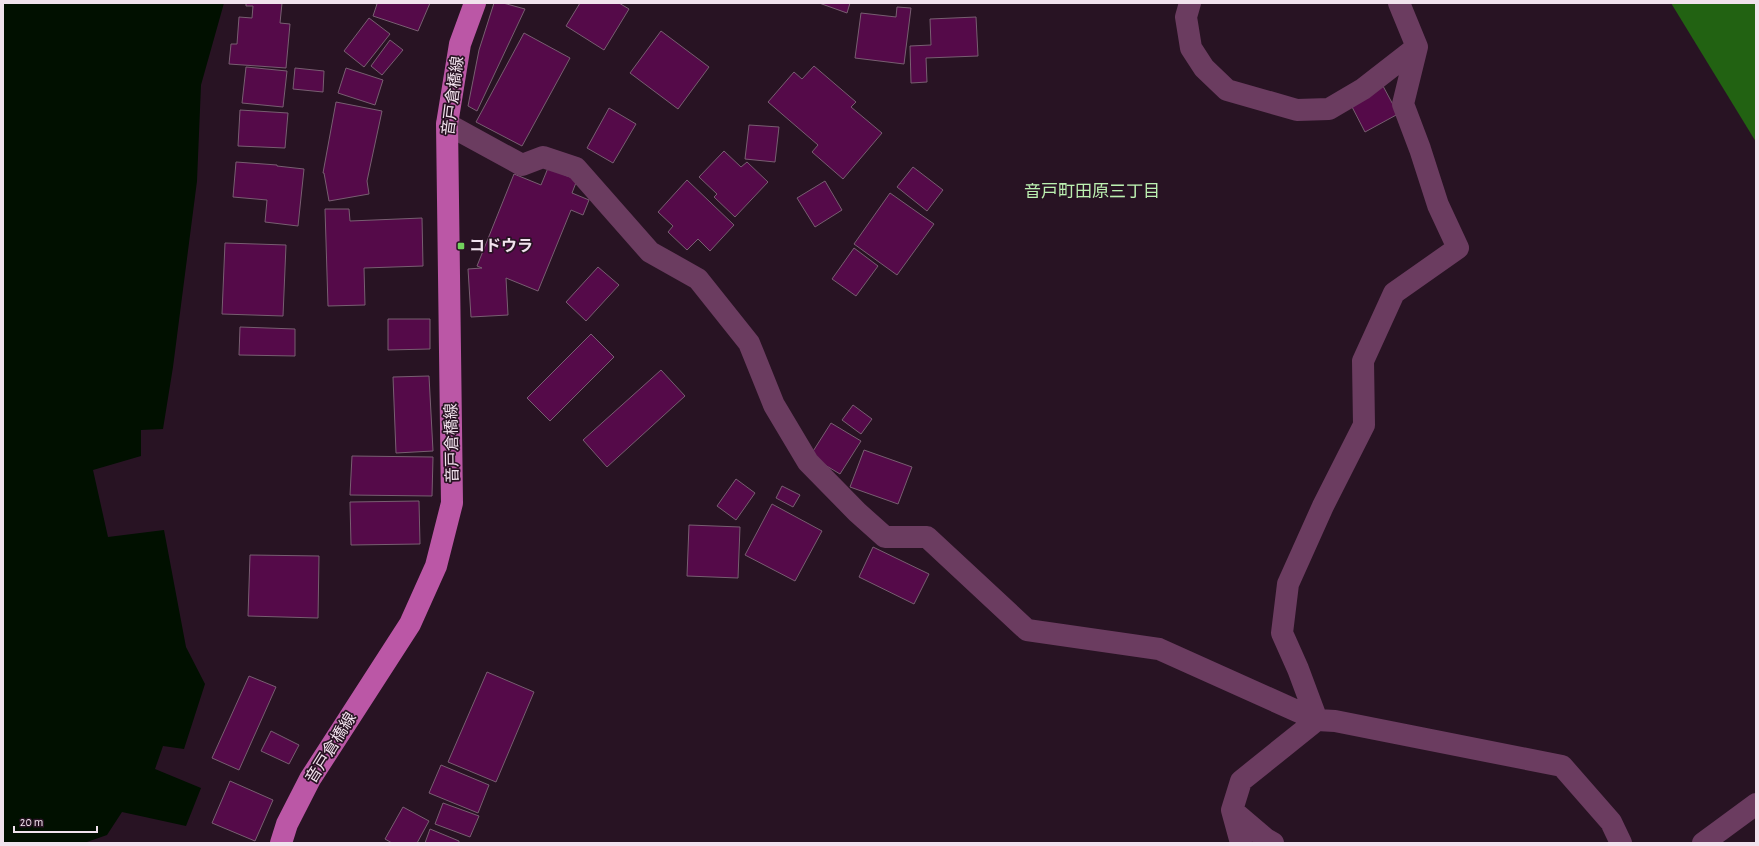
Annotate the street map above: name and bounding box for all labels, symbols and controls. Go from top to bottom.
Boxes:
street label: 音戸倉橋線 [439,55,466,137]
district label: 音戸町田原三丁目 [1024,183,1160,200]
place label: コドウラ [469,238,533,254]
marker: コドウラ [456,241,466,251]
street label: 音戸倉橋線 [442,403,461,483]
street label: 音戸倉橋線 [302,709,359,786]
scale bar [14,808,97,834]
text: 20 m [20,816,43,828]

